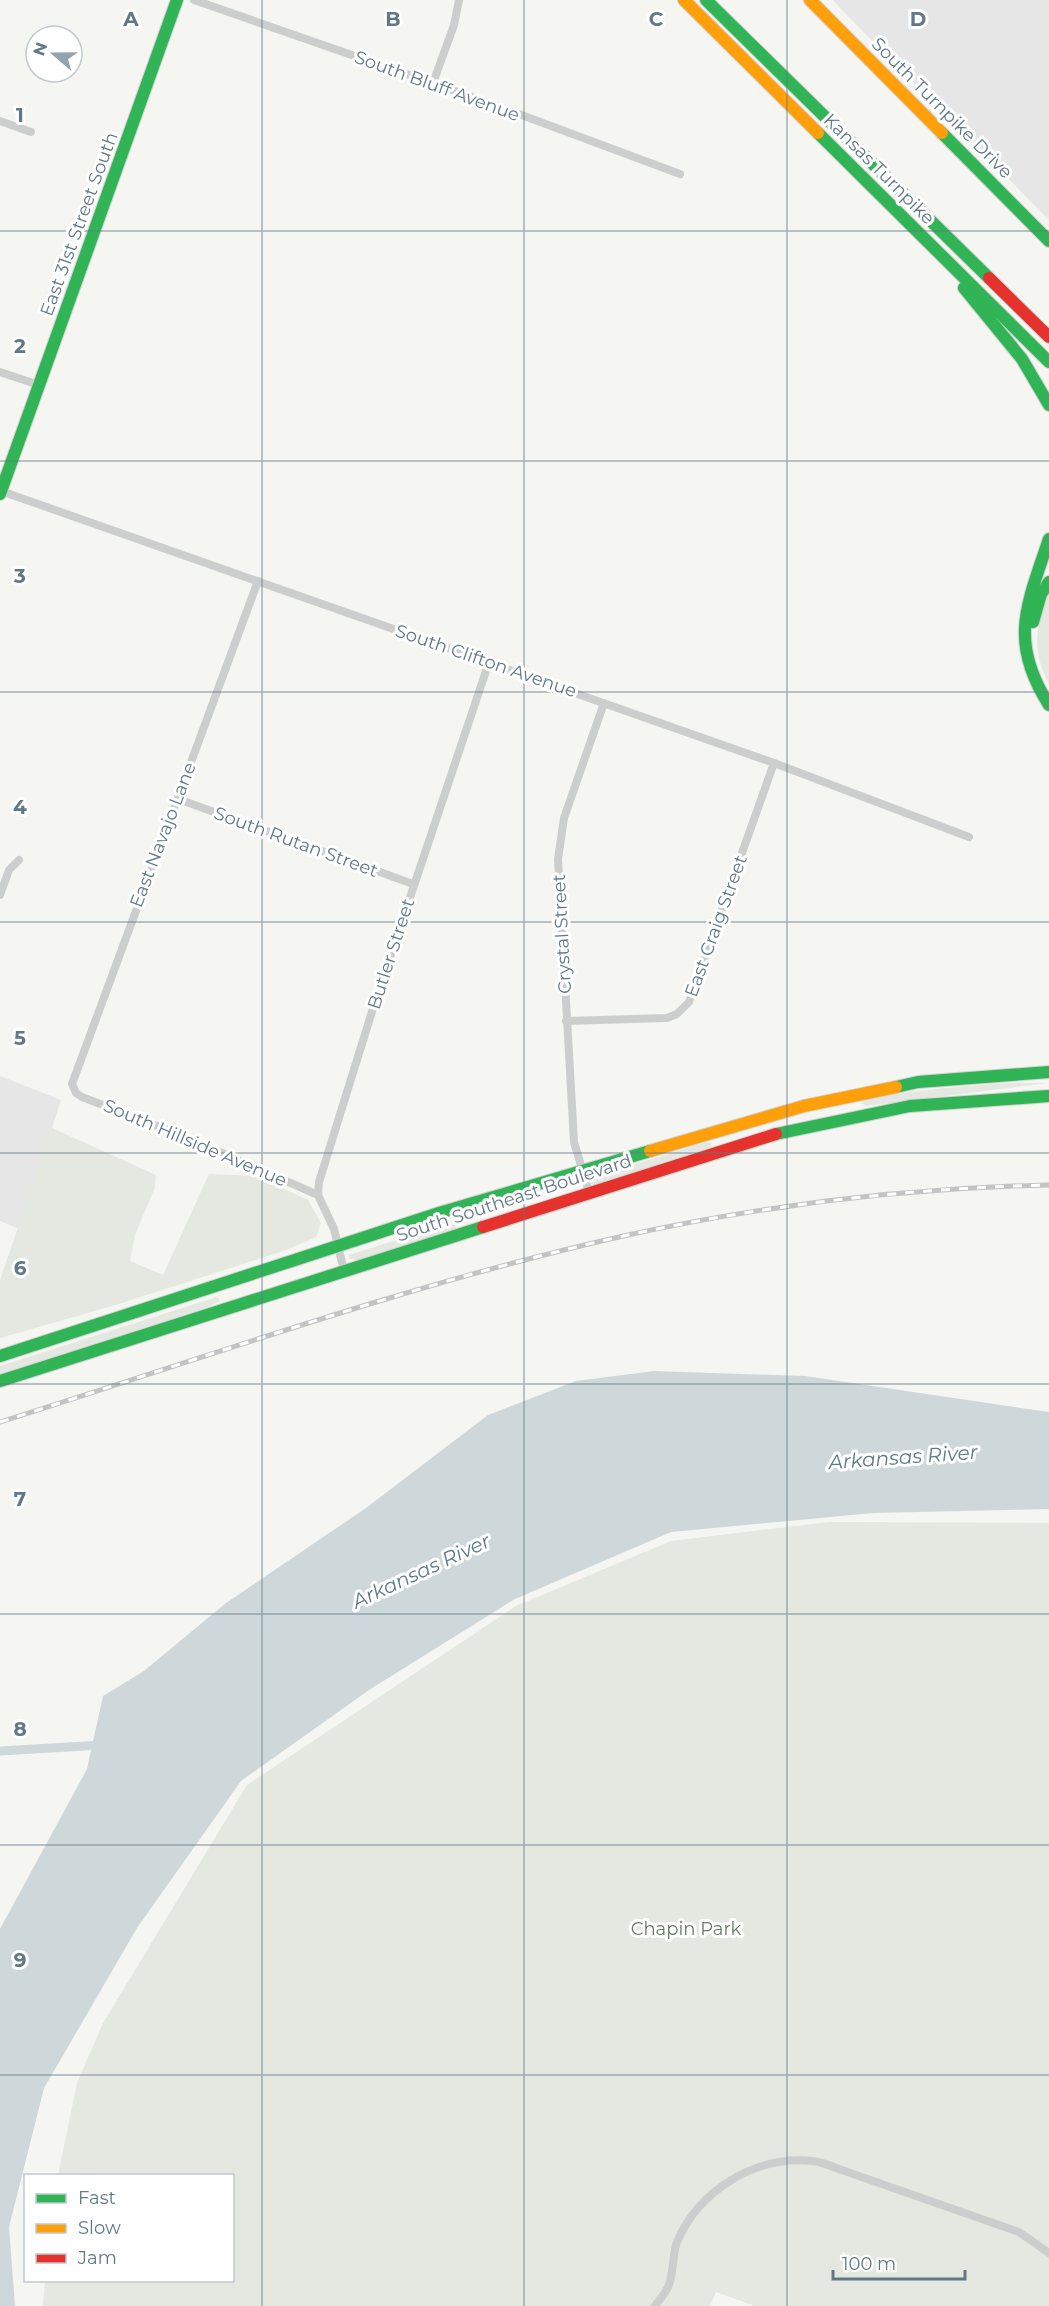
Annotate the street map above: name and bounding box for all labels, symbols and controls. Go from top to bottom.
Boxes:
text: A [122,7,139,31]
text: B [385,7,401,31]
text: C [649,7,664,31]
text: D [910,7,926,31]
north arrow [24,24,84,84]
street label: South Turnpike Drive [867,33,1017,183]
text: N [29,40,52,58]
street label: South Bluff Avenue [351,46,523,126]
text: 1 [16,103,24,127]
street label: Kansas Turnpike [819,109,939,229]
street label: East 31st Street South [36,129,122,319]
text: 2 [14,334,26,358]
text: 3 [13,564,26,588]
street label: South Clifton Avenue [392,620,580,702]
street label: East Navajo Lane [125,759,201,911]
text: 4 [13,795,27,819]
street label: South Rutan Street [211,802,381,882]
street label: East Craig Street [680,852,752,1000]
street label: Crystal Street [548,874,576,994]
street label: Butler Street [363,896,419,1012]
text: 5 [14,1026,26,1050]
street label: South Hillside Avenue [100,1094,290,1192]
street label: South Southeast Boulevard [393,1149,635,1247]
text: 6 [14,1256,27,1280]
water label: Arkansas River [827,1440,979,1474]
text: 7 [14,1487,26,1511]
water label: Arkansas River [347,1528,495,1614]
text: 8 [13,1717,27,1741]
park label: Chapin Park [631,1918,742,1940]
text: 9 [14,1948,26,1972]
legend [24,2174,234,2282]
text: Fast [78,2187,116,2209]
text: Slow [78,2217,121,2239]
scale bar [833,2243,965,2281]
text: Jam [77,2247,117,2269]
text: 100 m [842,2253,896,2275]

